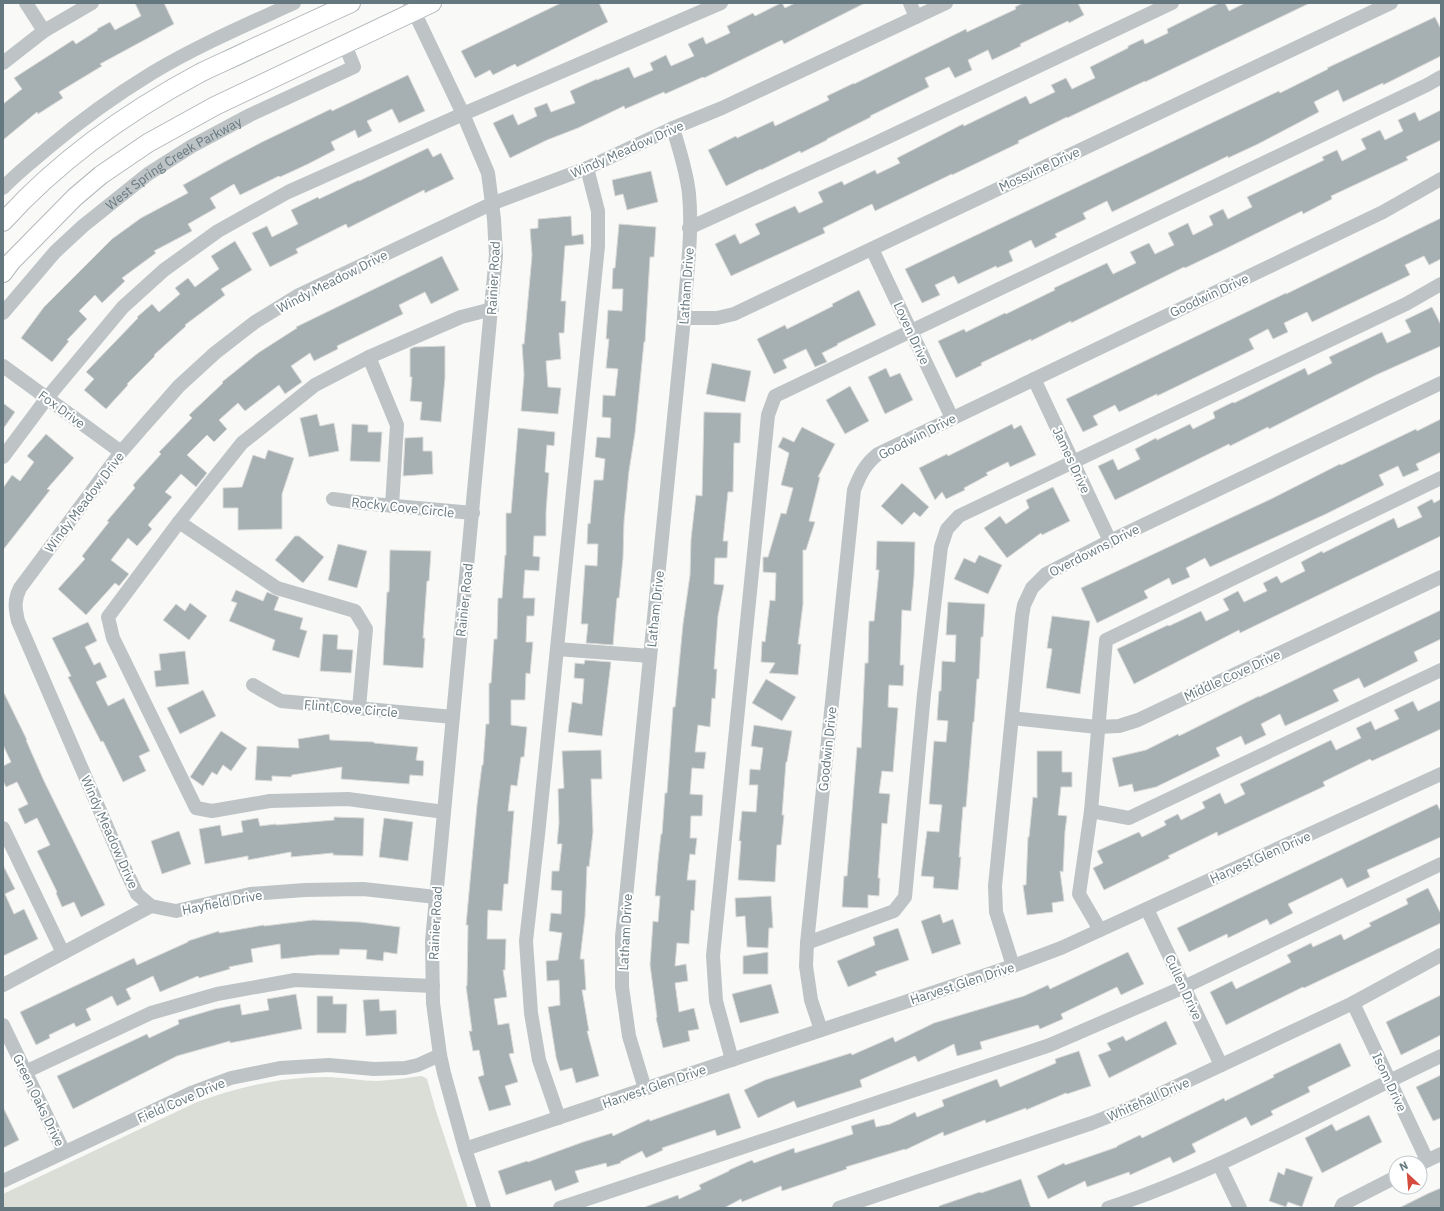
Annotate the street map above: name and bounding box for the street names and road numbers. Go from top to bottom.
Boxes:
street label: West Spring Creek Parkway [102,113,245,214]
street label: Windy Meadow Drive [568,117,686,182]
street label: Mossvine Drive [996,143,1083,196]
street label: Rainier Road [483,241,504,315]
street label: Windy Meadow Drive [274,246,390,317]
street label: Latham Drive [675,247,698,325]
street label: Goodwin Drive [1167,270,1251,321]
street label: Loven Drive [890,299,934,367]
street label: Fox Drive [35,387,89,432]
street label: Goodwin Drive [876,410,959,463]
street label: James Drive [1049,424,1094,496]
street label: Windy Meadow Drive [41,448,128,556]
street label: Rocky Cove Circle [351,494,455,521]
street label: Overdowns Drive [1046,520,1142,580]
street label: Rainier Road [452,562,477,638]
street label: Latham Drive [643,570,668,648]
street label: Middle Cove Drive [1181,646,1283,705]
street label: Flint Cove Circle [303,696,399,721]
street label: Goodwin Drive [815,706,840,792]
street label: Windy Meadow Drive [77,773,142,891]
street label: Harvest Glen Drive [1207,828,1313,887]
street label: Hayfield Drive [181,886,264,919]
street label: Rainier Road [425,886,446,960]
street label: Latham Drive [615,893,636,971]
street label: Cullen Drive [1161,952,1206,1023]
street label: Harvest Glen Drive [908,959,1016,1008]
street label: Isom Drive [1368,1050,1411,1115]
street label: Green Oaks Drive [9,1051,68,1149]
street label: Harvest Glen Drive [600,1061,708,1112]
street label: Field Cove Drive [135,1074,228,1127]
street label: Whitehall Drive [1104,1074,1192,1125]

